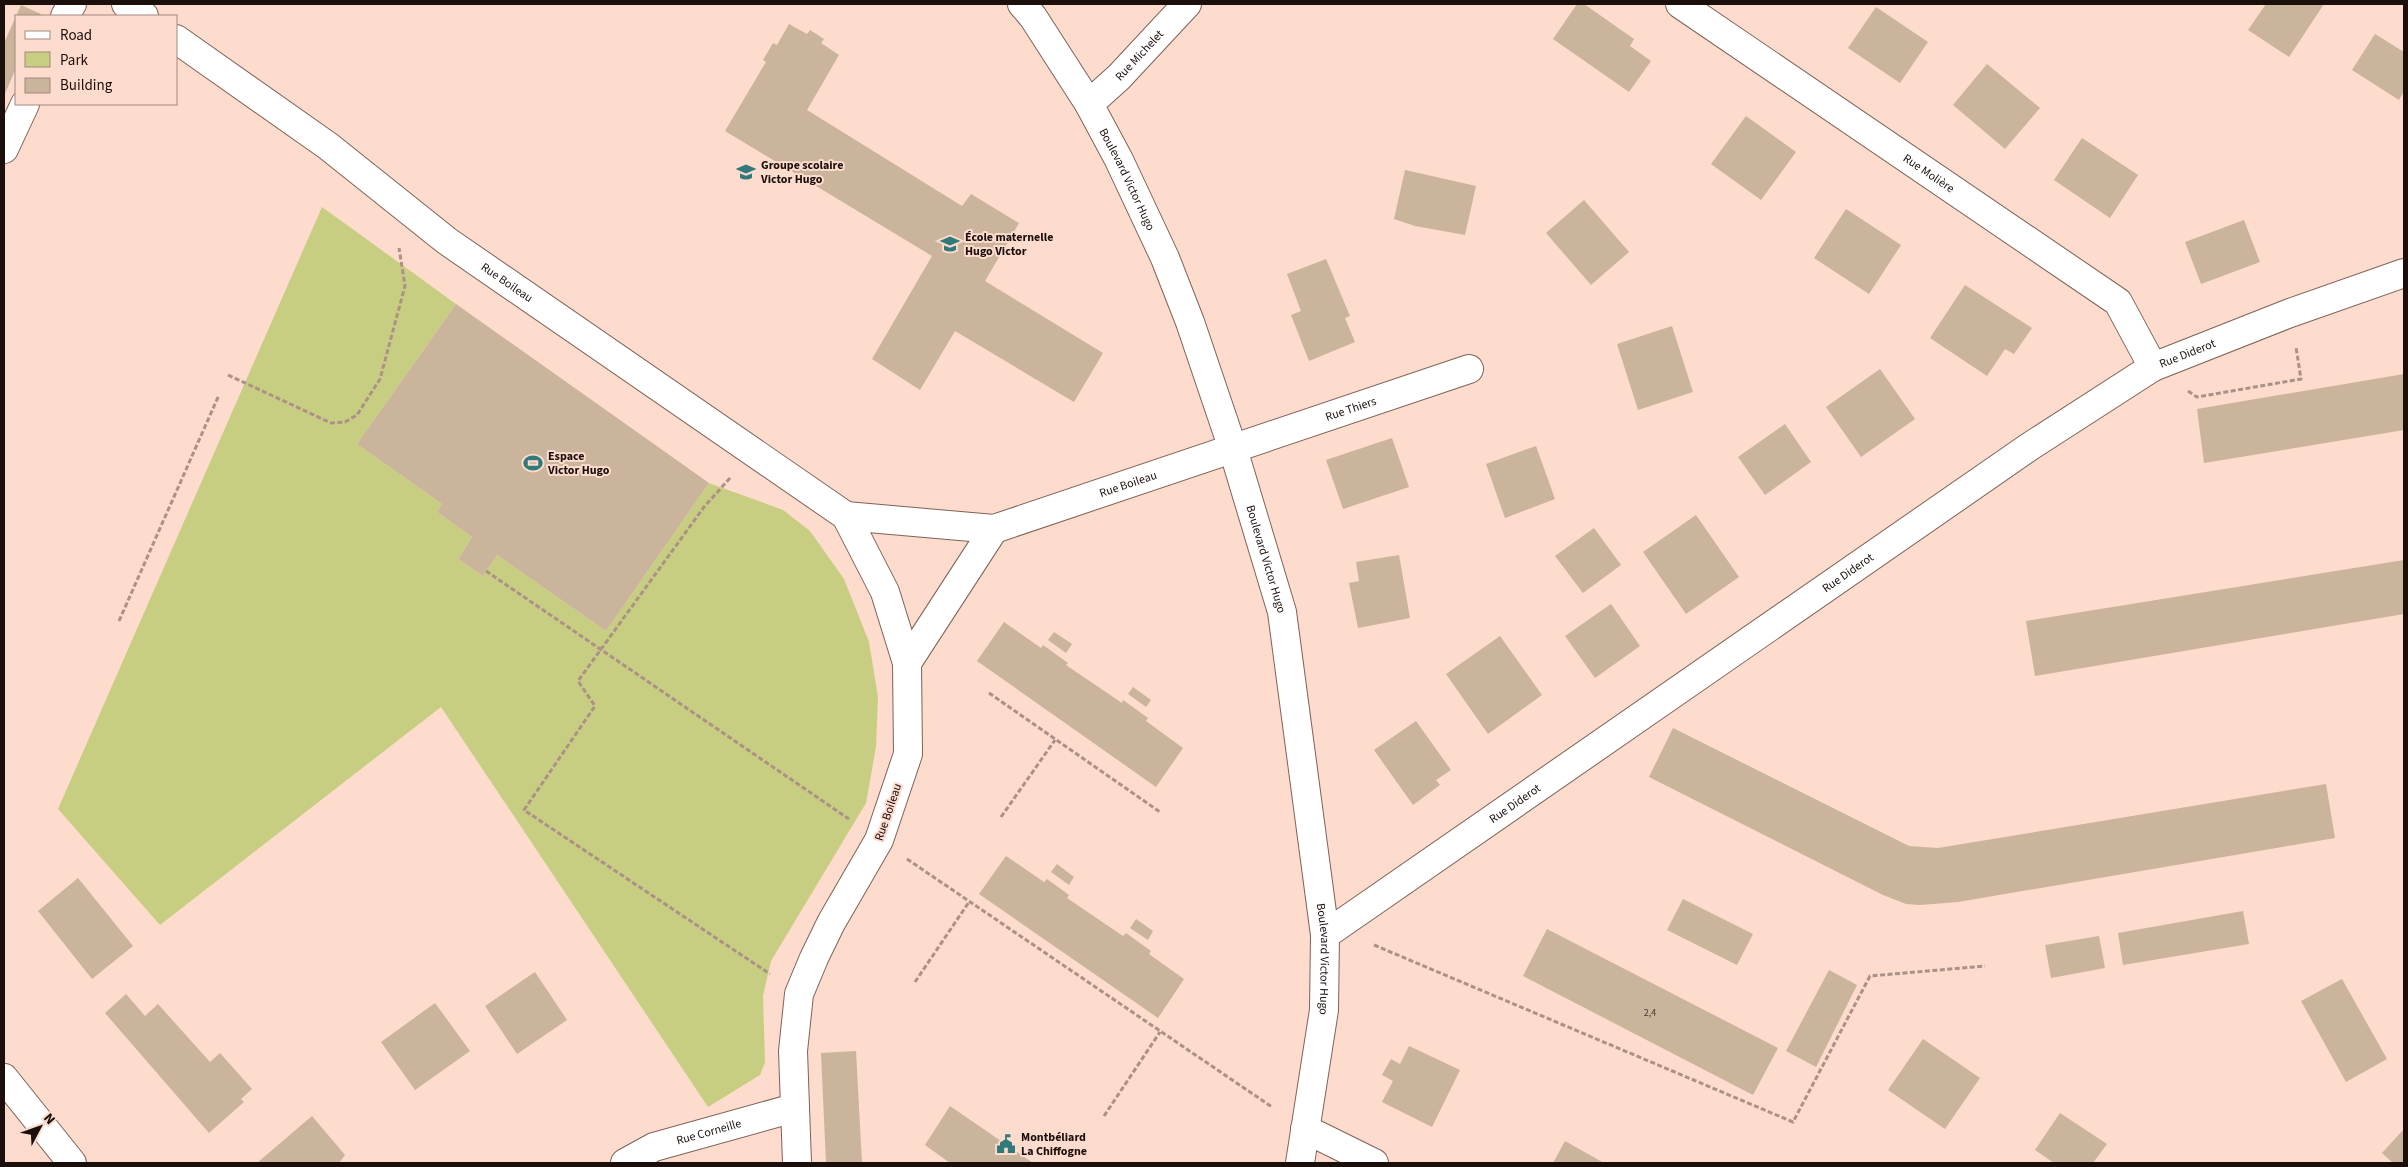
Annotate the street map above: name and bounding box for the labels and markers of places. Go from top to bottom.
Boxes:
place label: Groupe scolaire Victor Hugo [760,157,843,188]
school or university icon: Groupe scolaire Victor Hugo [735,161,757,183]
place label: École maternelle Hugo Victor [965,229,1053,260]
school or university icon: École maternelle Hugo Victor [939,233,961,255]
place label: Espace Victor Hugo [547,448,610,479]
sports icon: Espace Victor Hugo [522,452,544,474]
place label: Montbéliard La Chiffogne [1021,1129,1087,1160]
public building icon: Montbéliard La Chiffogne [995,1133,1017,1155]

